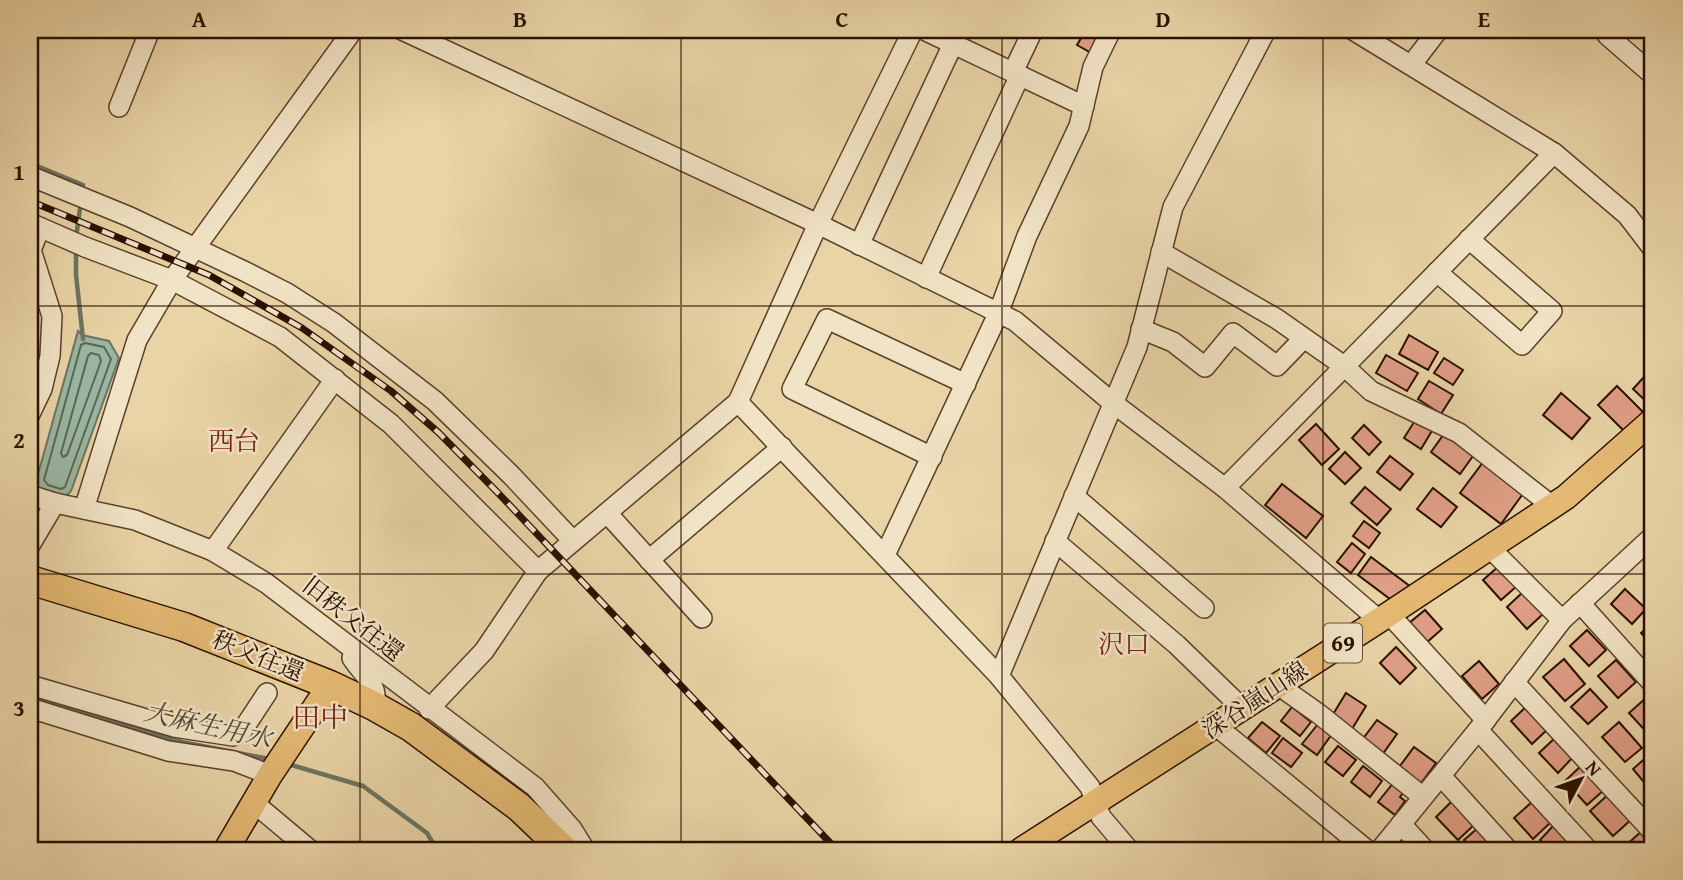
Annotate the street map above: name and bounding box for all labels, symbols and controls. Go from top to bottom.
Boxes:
text: A [192,2,207,35]
text: B [513,2,527,35]
text: C [835,2,849,35]
text: D [1156,2,1171,35]
text: E [1478,2,1490,35]
text: 1 [13,155,25,188]
district label: 西台 [208,421,260,460]
text: 2 [13,423,25,456]
street label: 旧秩父往還 [295,568,411,669]
street label: 秩父往還 [207,621,309,690]
district label: 沢口 [1098,624,1150,663]
road number: 69 [1324,624,1362,663]
street label: 深谷嵐山線 [1195,652,1315,747]
text: 3 [13,691,25,724]
water label: 大麻生用水 [140,691,279,759]
district label: 田中 [292,696,348,737]
north arrow [1546,744,1616,814]
text: N [1579,754,1609,782]

